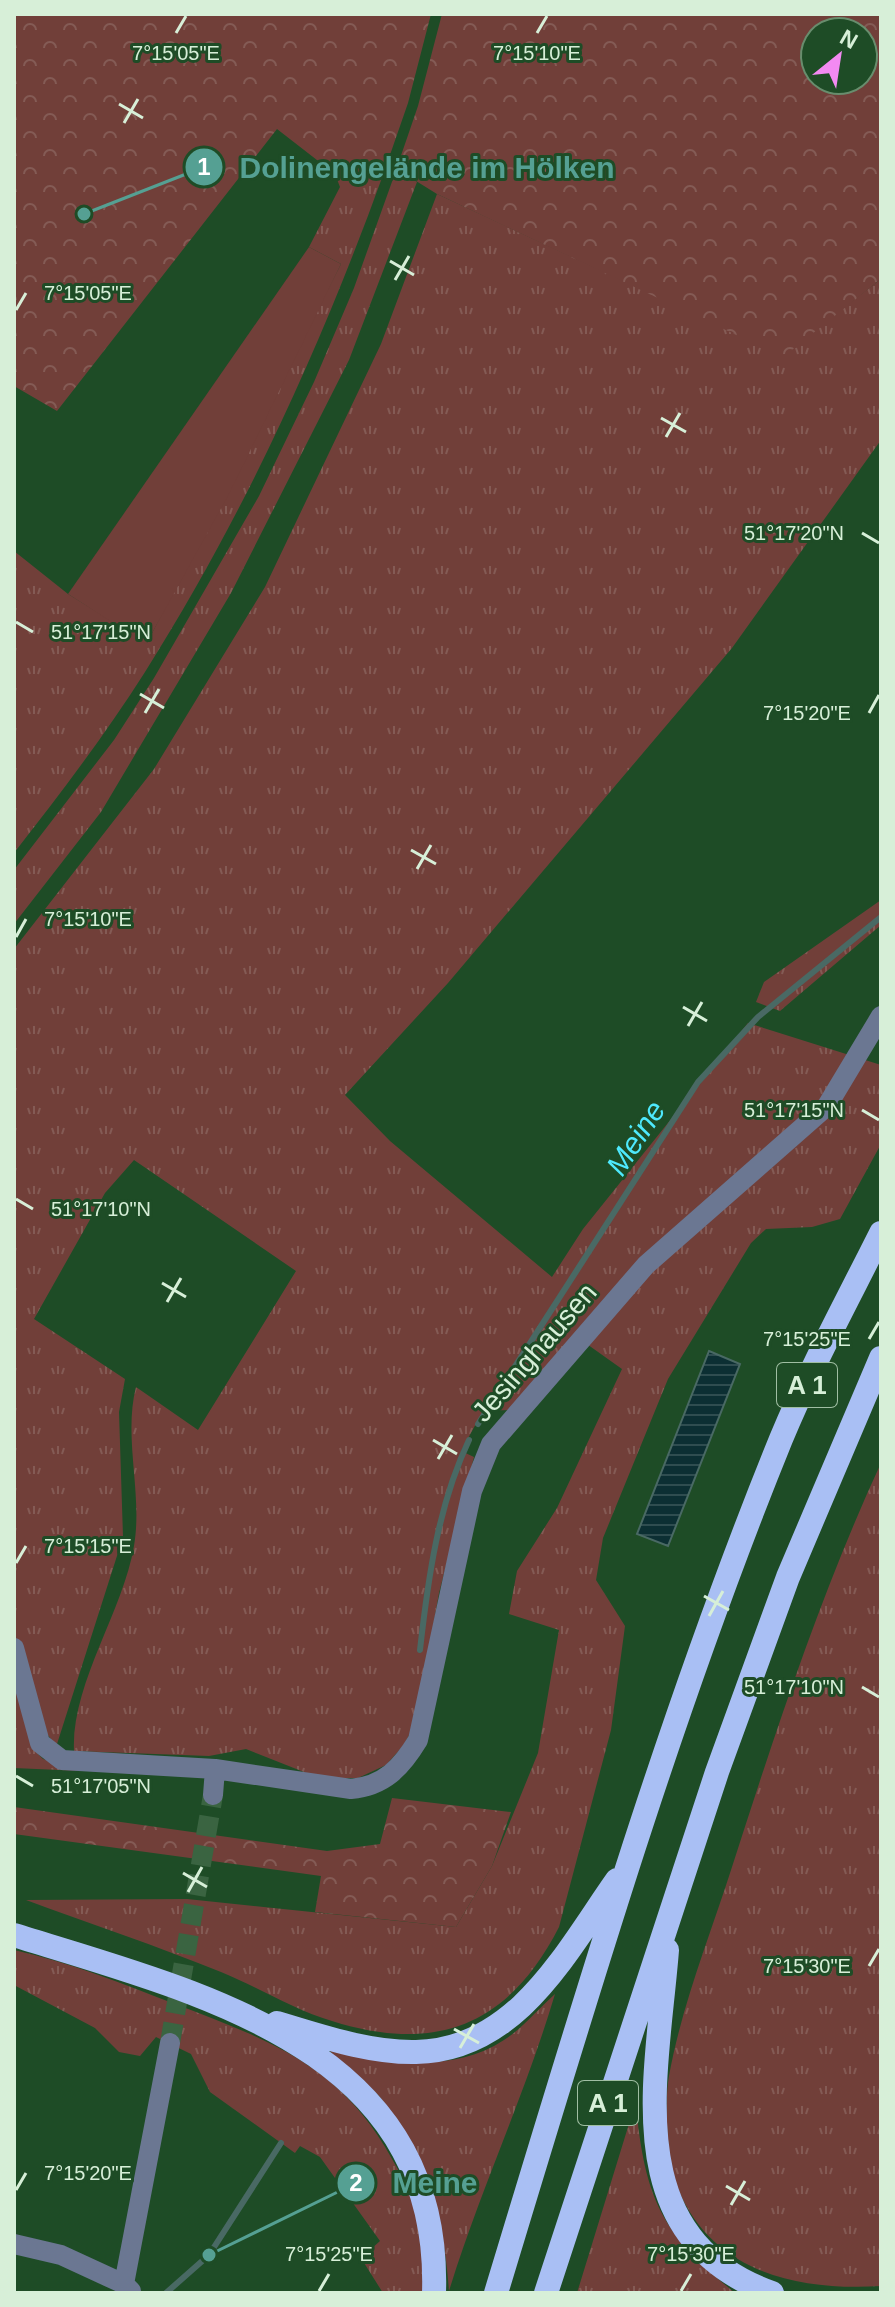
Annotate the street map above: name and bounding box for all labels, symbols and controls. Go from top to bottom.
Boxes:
north arrow [799,16,879,96]
text: N [836,24,862,54]
text: 7°15'05"E [132,42,220,64]
text: 7°15'10"E [493,42,581,64]
callout: Dolinengelände im Hölken [184,140,631,194]
text: Dolinengelände im Hölken [239,151,615,184]
text: 1 [197,153,211,180]
text: 7°15'05"E [44,282,132,304]
text: 51°17'20"N [744,522,844,544]
text: 51°17'15"N [51,621,151,643]
text: 7°15'20"E [763,702,851,724]
text: 7°15'10"E [44,908,132,930]
water label: Meine [599,1094,672,1181]
text: 51°17'15"N [744,1099,844,1121]
text: 51°17'10"N [51,1198,151,1220]
street label: Jesinghausen [466,1277,603,1428]
text: 7°15'25"E [763,1328,851,1350]
road number: A 1 [777,1363,837,1407]
text: 7°15'15"E [44,1535,132,1557]
text: 51°17'10"N [744,1676,844,1698]
text: 51°17'05"N [51,1775,151,1797]
text: 7°15'30"E [763,1955,851,1977]
road number: A 1 [578,2081,638,2125]
callout: Meine [336,2156,493,2210]
text: 7°15'20"E [44,2162,132,2184]
text: Meine [392,2166,478,2199]
text: 2 [349,2169,363,2196]
text: 7°15'25"E [285,2243,373,2265]
text: 7°15'30"E [647,2243,735,2265]

